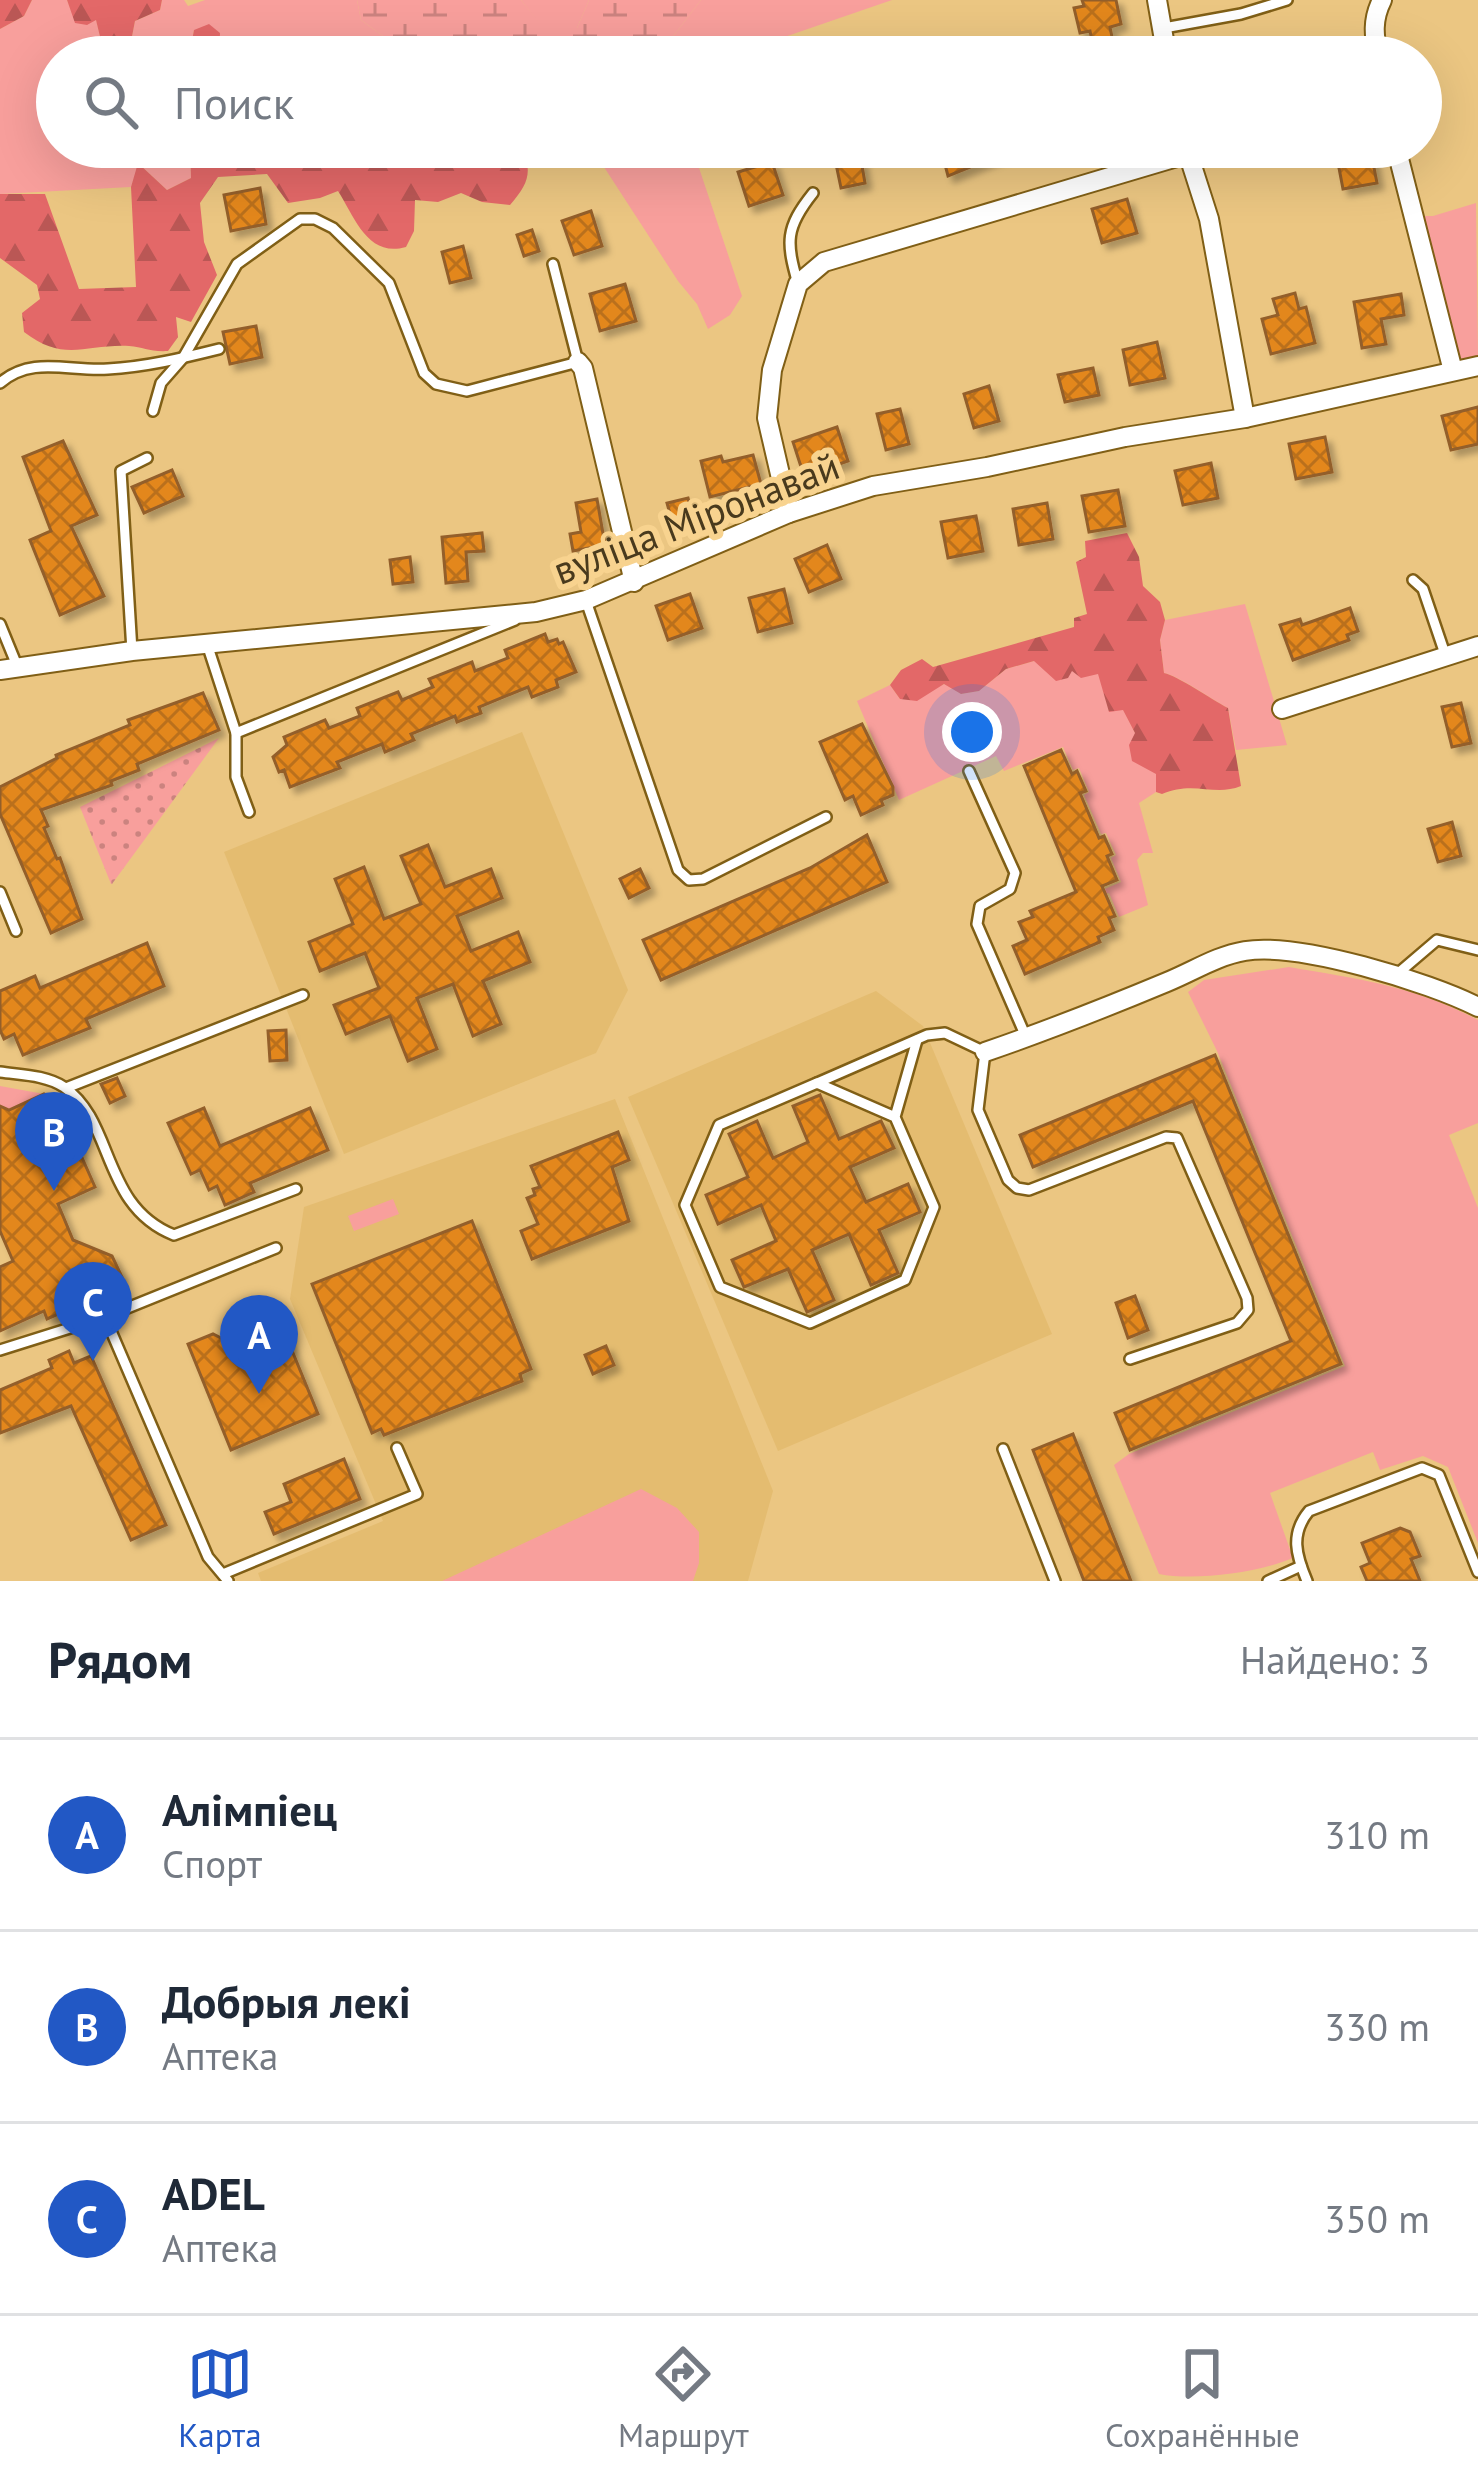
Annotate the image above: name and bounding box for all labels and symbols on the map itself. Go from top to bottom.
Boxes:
street label: вуліца Міронавай [546,440,846,595]
your location [942,702,1002,762]
pin: B [15,1092,93,1191]
pin: C [54,1262,132,1361]
pin: A [220,1295,298,1394]

